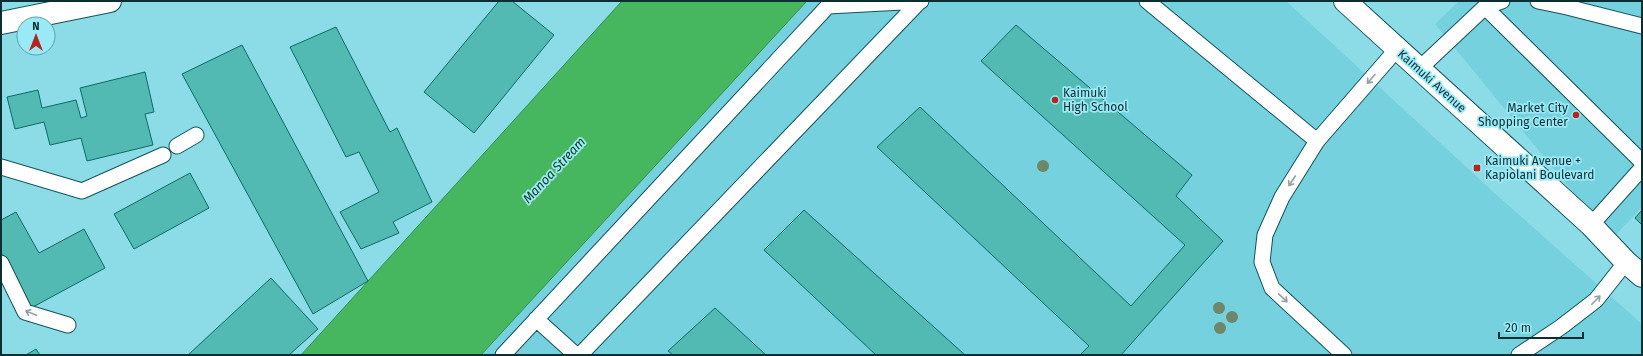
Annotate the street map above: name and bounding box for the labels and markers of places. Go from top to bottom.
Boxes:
place label: Kaimuki High School [1063,86,1128,114]
marker: Kaimuki High School [1050,95,1060,105]
place label: Market City Shopping Center [1478,101,1568,129]
marker: Market City Shopping Center [1571,110,1581,120]
place label: Kaimuki Avenue + Kapiolani Boulevard [1485,154,1595,182]
marker: Kaimuki Avenue + Kapiolani Boulevard [1472,163,1482,173]

